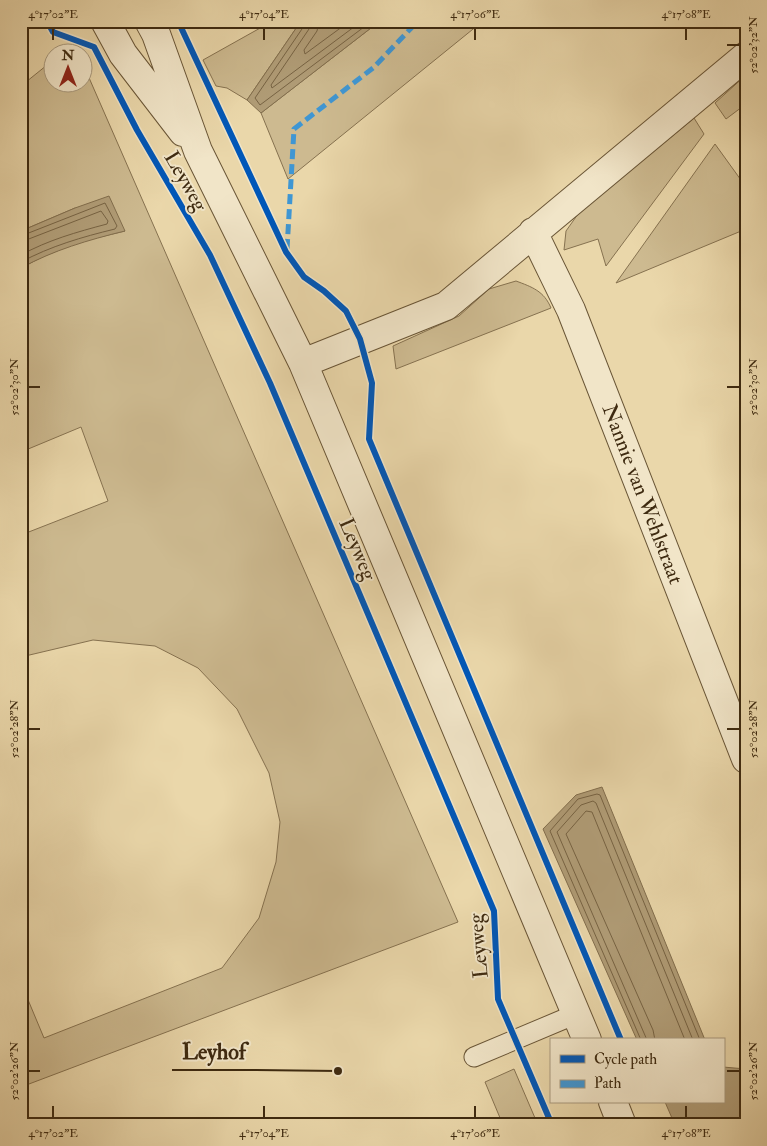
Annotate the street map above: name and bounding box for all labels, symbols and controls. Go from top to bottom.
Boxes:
text: 4°17'02"E [28,7,78,22]
text: 4°17'04"E [239,7,289,22]
text: 4°17'06"E [450,7,500,22]
text: 4°17'08"E [661,7,711,22]
text: 52°02'32"N [746,16,761,74]
north arrow [42,42,92,92]
text: N [61,47,75,64]
street label: Leyweg [158,146,214,217]
text: 52°02'30"N [7,358,22,416]
text: 52°02'30"N [746,358,761,416]
street label: Nannie van Wehlstraat [596,400,689,588]
street label: Leyweg [332,514,383,585]
text: 52°02'28"N [7,699,22,758]
text: 52°02'28"N [746,699,761,758]
street label: Leyweg [462,912,495,980]
callout: Leyhof [172,1033,256,1070]
text: Leyhof [182,1038,250,1067]
legend [550,1038,724,1104]
text: 52°02'26"N [7,1041,22,1100]
text: 52°02'26"N [746,1041,761,1100]
text: Cycle path [594,1050,657,1070]
text: Path [594,1074,621,1093]
text: 4°17'02"E [28,1126,78,1141]
text: 4°17'04"E [239,1126,289,1141]
text: 4°17'06"E [450,1126,500,1141]
text: 4°17'08"E [661,1126,711,1141]

